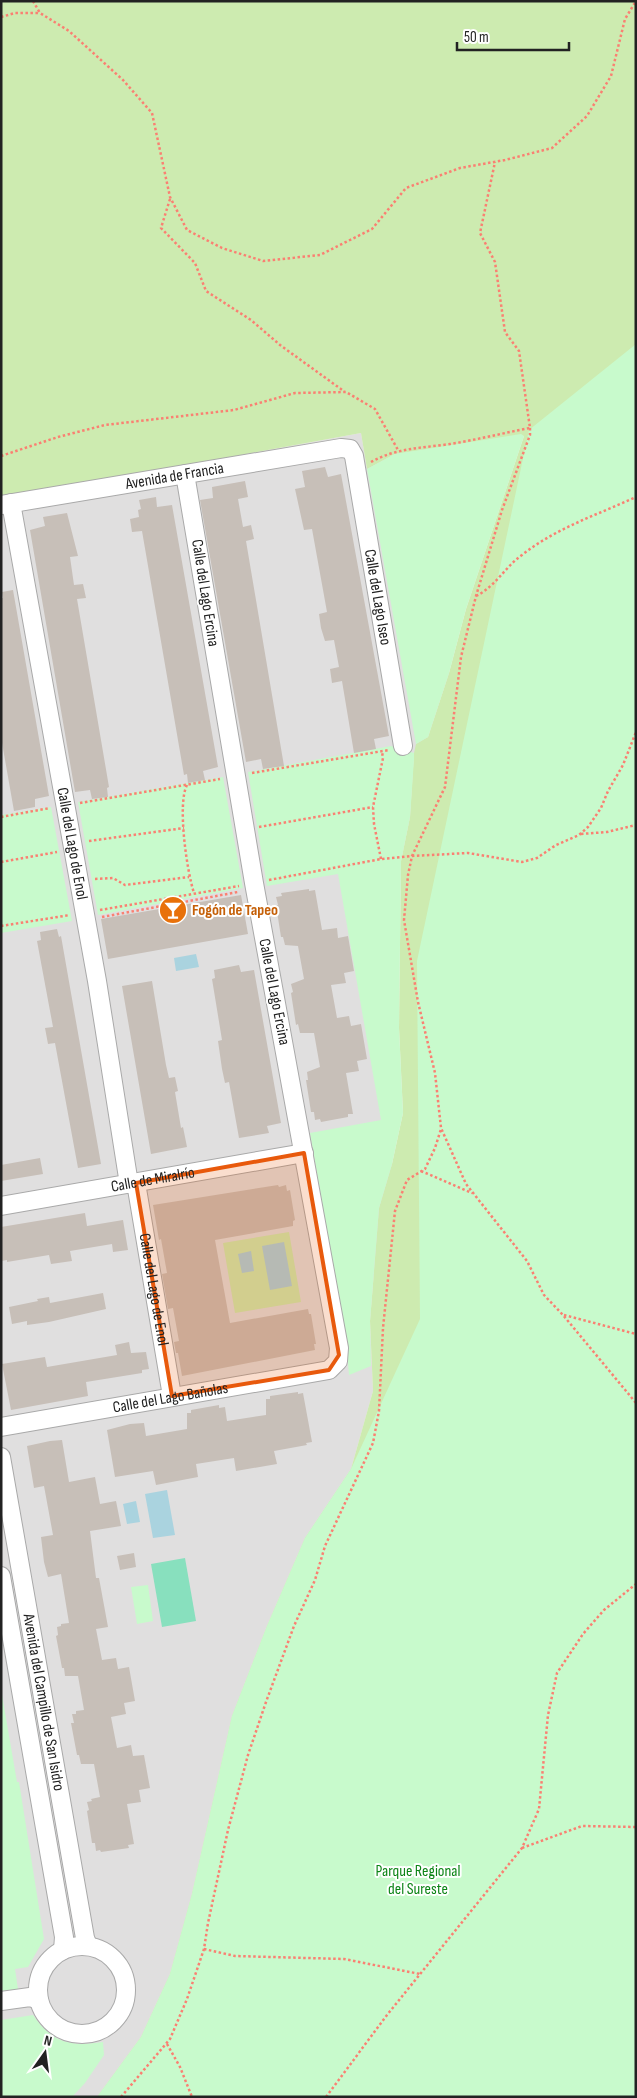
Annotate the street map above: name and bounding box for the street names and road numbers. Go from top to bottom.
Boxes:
street label: Avenida de Francia [123,458,225,494]
street label: Calle del Lago Ercina [187,538,223,648]
street label: Calle del Lago Iseo [360,548,395,647]
street label: Calle del Lago de Enol [53,786,92,901]
street label: Calle del Lago Ercina [254,937,294,1047]
street label: Calle de Miralrío [109,1163,196,1196]
street label: Calle del Lago de Enol [135,1232,173,1347]
street label: Calle del Lago Bañolas [111,1378,230,1417]
street label: Avenida del Campillo de San Isidro [19,1611,69,1792]

